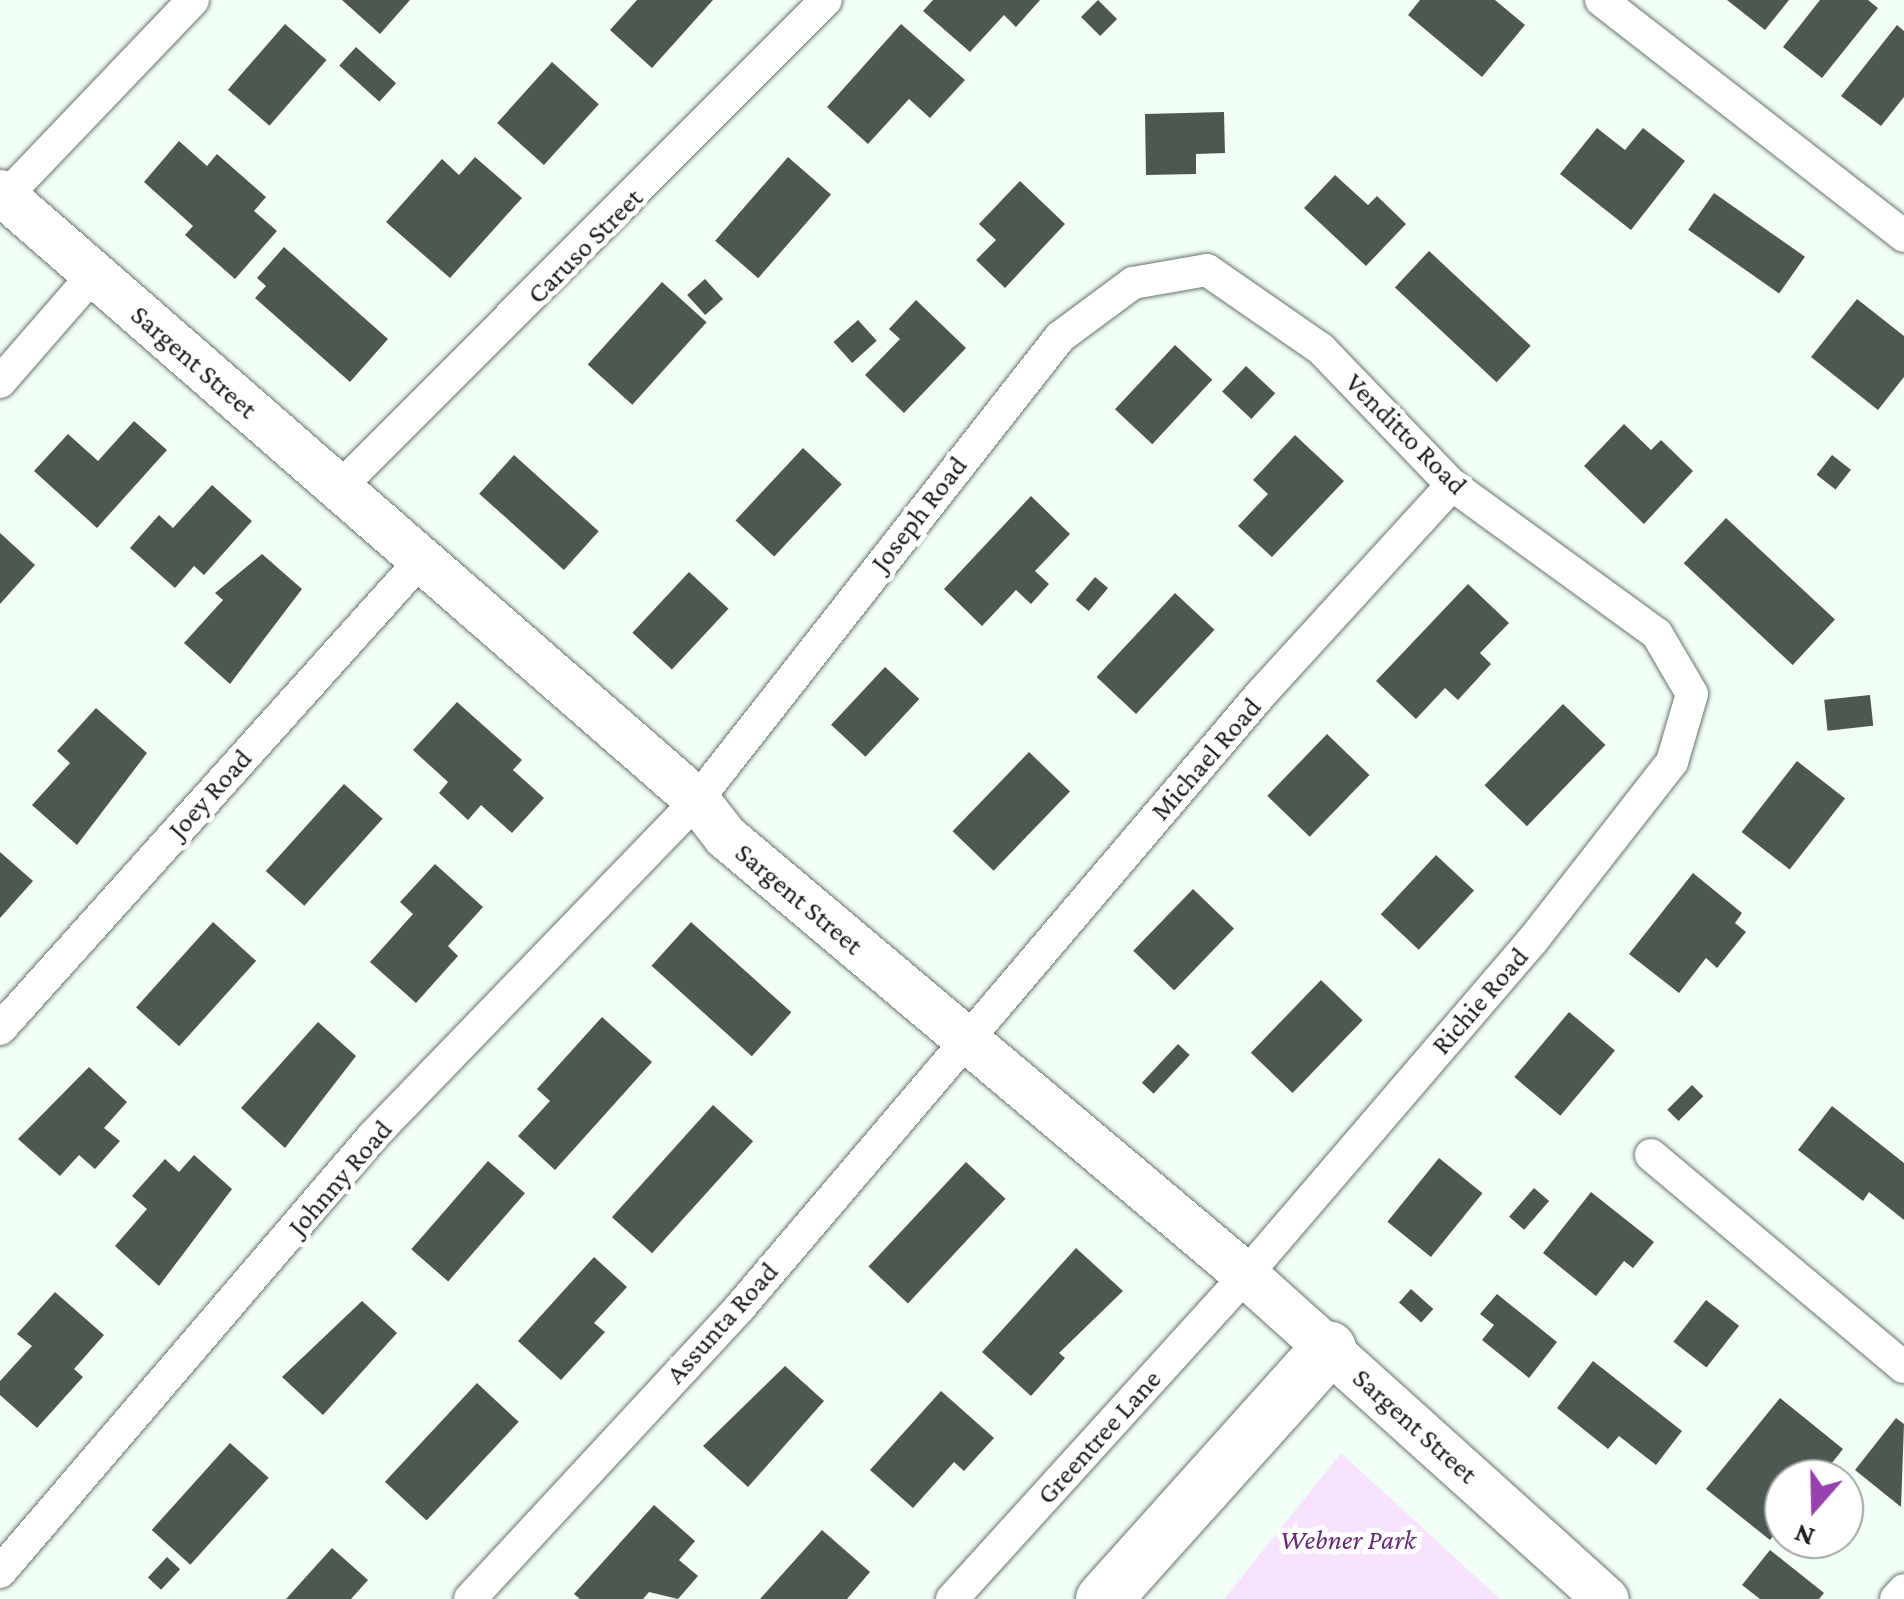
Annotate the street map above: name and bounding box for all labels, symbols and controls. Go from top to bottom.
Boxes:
street label: Caruso Street [520,181,650,311]
street label: Sargent Street [124,298,264,426]
street label: Venditto Road [1338,366,1474,502]
street label: Joseph Road [864,450,974,578]
street label: Michael Road [1144,691,1268,827]
street label: Joey Road [161,742,259,846]
street label: Sargent Street [728,836,870,962]
street label: Richie Road [1424,941,1536,1061]
street label: Johnny Road [281,1113,399,1243]
street label: Assunta Road [659,1255,785,1391]
street label: Sargent Street [1346,1361,1484,1491]
street label: Greentree Lane [1030,1363,1168,1511]
north arrow [1764,1459,1864,1559]
text: N [1790,1518,1819,1554]
park label: Webner Park [1280,1523,1416,1557]

